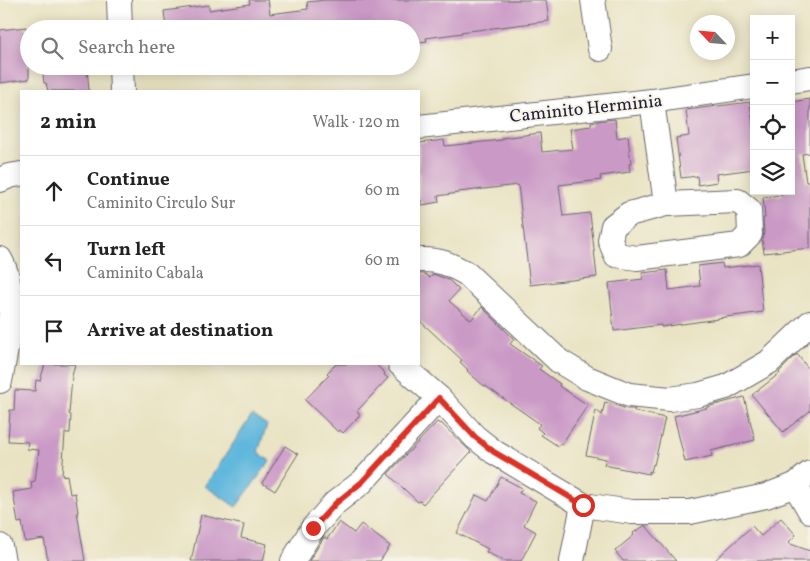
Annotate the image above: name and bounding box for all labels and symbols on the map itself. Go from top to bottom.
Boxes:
north arrow [690,15,735,60]
street label: Caminito Herminia [508,89,664,130]
route start [572,494,595,517]
route end [302,517,325,540]

